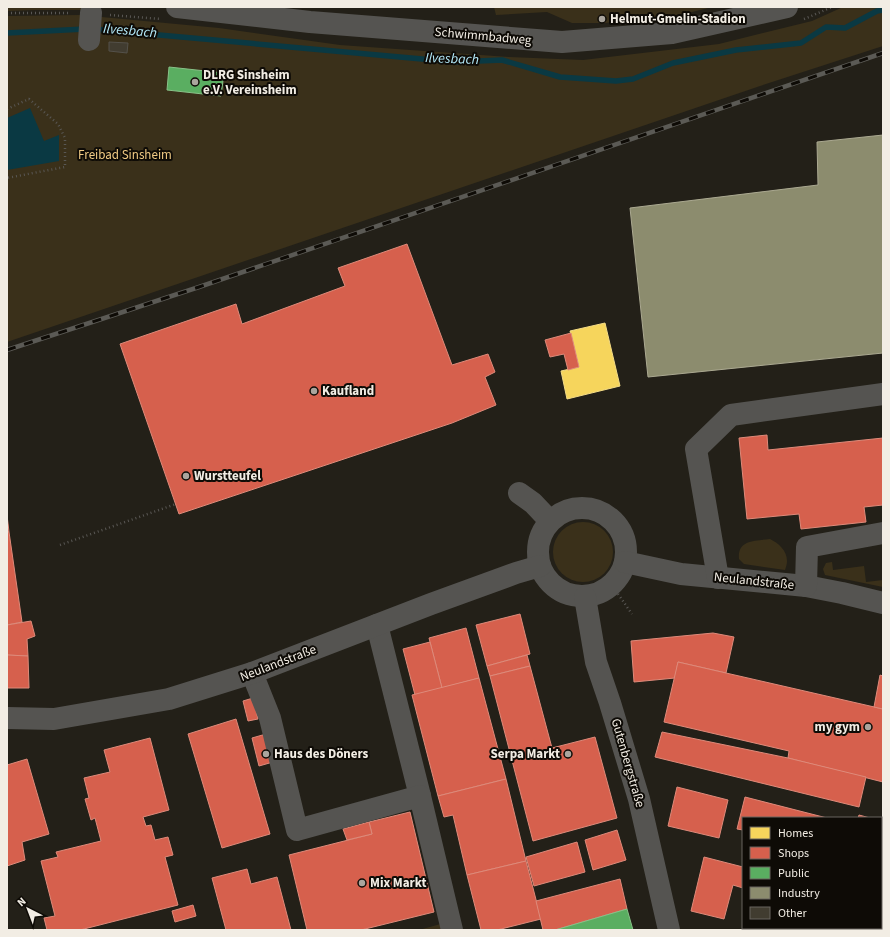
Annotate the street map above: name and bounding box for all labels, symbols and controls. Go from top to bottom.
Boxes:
place label: Helmut-Gmelin-Stadion [610,10,746,28]
marker: Helmut-Gmelin-Stadion [597,14,607,24]
water label: Ilvesbach [102,19,158,43]
street label: Schwimmbadweg [434,23,533,49]
water label: Ilvesbach [425,48,479,70]
place label: DLRG Sinsheim e.V. Vereinsheim [203,66,297,99]
marker: DLRG Sinsheim e.V. Vereinsheim [190,77,200,87]
park label: Freibad Sinsheim [78,146,172,164]
place label: Kaufland [322,382,374,400]
marker: Kaufland [309,386,319,396]
place label: Wurstteufel [194,467,261,485]
marker: Wurstteufel [181,471,191,481]
street label: Neulandstraße [713,568,795,594]
street label: Neulandstraße [237,640,319,686]
street label: Gutenbergstraße [607,716,649,810]
place label: my gym [815,718,860,736]
marker: my gym [863,722,873,732]
place label: Haus des Döners [274,745,369,763]
place label: Serpa Markt [491,745,560,763]
marker: Haus des Döners [261,749,271,759]
marker: Serpa Markt [563,749,573,759]
legend [742,817,882,929]
text: Homes [778,825,813,842]
text: Shops [778,845,809,862]
text: Public [778,865,810,882]
place label: Mix Markt [370,874,426,892]
marker: Mix Markt [357,878,367,888]
text: Industry [778,885,820,902]
north arrow [8,889,48,929]
text: N [14,894,29,910]
text: Other [778,905,808,922]

